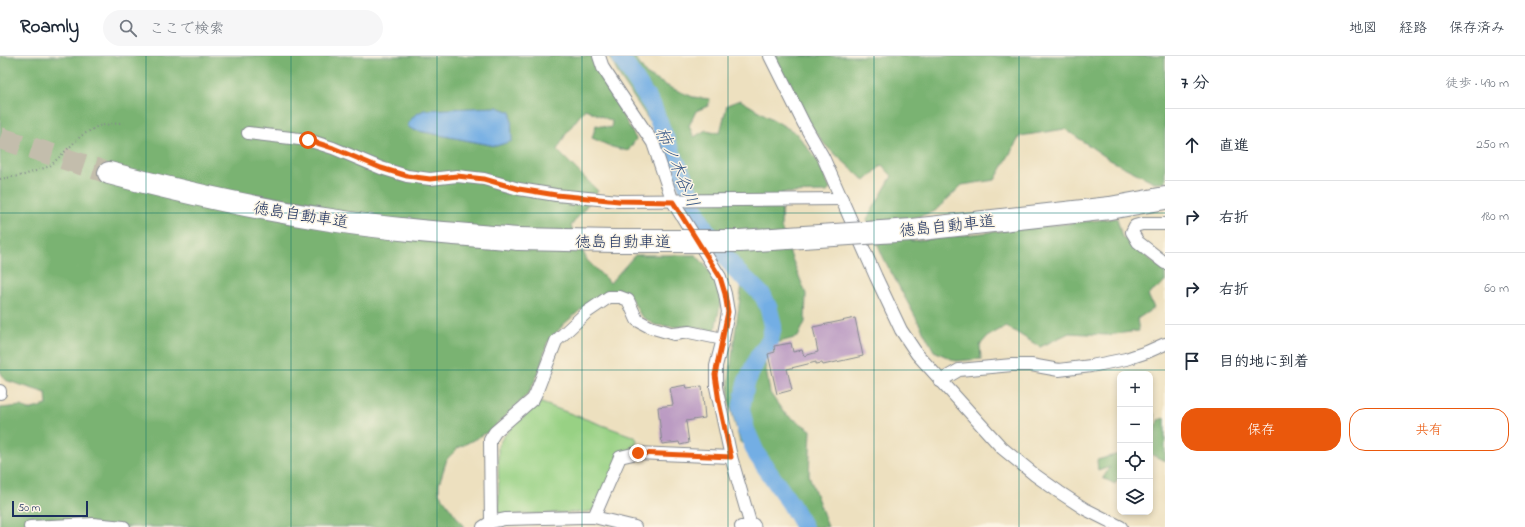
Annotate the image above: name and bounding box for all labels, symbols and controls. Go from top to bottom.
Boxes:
search box [103,10,383,46]
text: Roamly [20,14,79,41]
icon: search [117,17,139,39]
text: ここで検索 [149,18,224,40]
text: 地図 [1349,18,1377,39]
text: 経路 [1399,18,1427,39]
text: 保存済み [1449,18,1505,39]
text: 7 分 [1181,71,1209,96]
text: 徒歩 · 490 m [1446,74,1509,93]
water label: 柿ノ木谷川 [649,124,705,212]
route start [299,131,317,149]
icon: ahead [1181,134,1203,156]
text: 直進 [1219,135,1249,157]
text: 250 m [1476,135,1509,154]
street label: 徳島自動車道 [251,197,350,235]
icon: right [1181,206,1203,228]
text: 右折 [1219,207,1249,229]
text: 180 m [1481,207,1509,226]
street label: 徳島自動車道 [898,210,996,244]
street label: 徳島自動車道 [575,231,671,255]
icon: right [1181,278,1203,300]
text: 右折 [1219,279,1249,301]
text: 60 m [1484,279,1509,298]
icon: arrive [1181,350,1203,372]
text: 目的地に到着 [1219,351,1309,373]
map controls [1117,371,1153,515]
button: + [1117,371,1153,407]
button: − [1117,407,1153,443]
button: 保存 [1181,408,1341,451]
button: 共有 [1349,408,1509,451]
button: locate [1117,443,1153,479]
route end [629,444,647,462]
button: layers [1117,479,1153,515]
scale bar [12,499,88,518]
text: 50 m [18,500,40,516]

